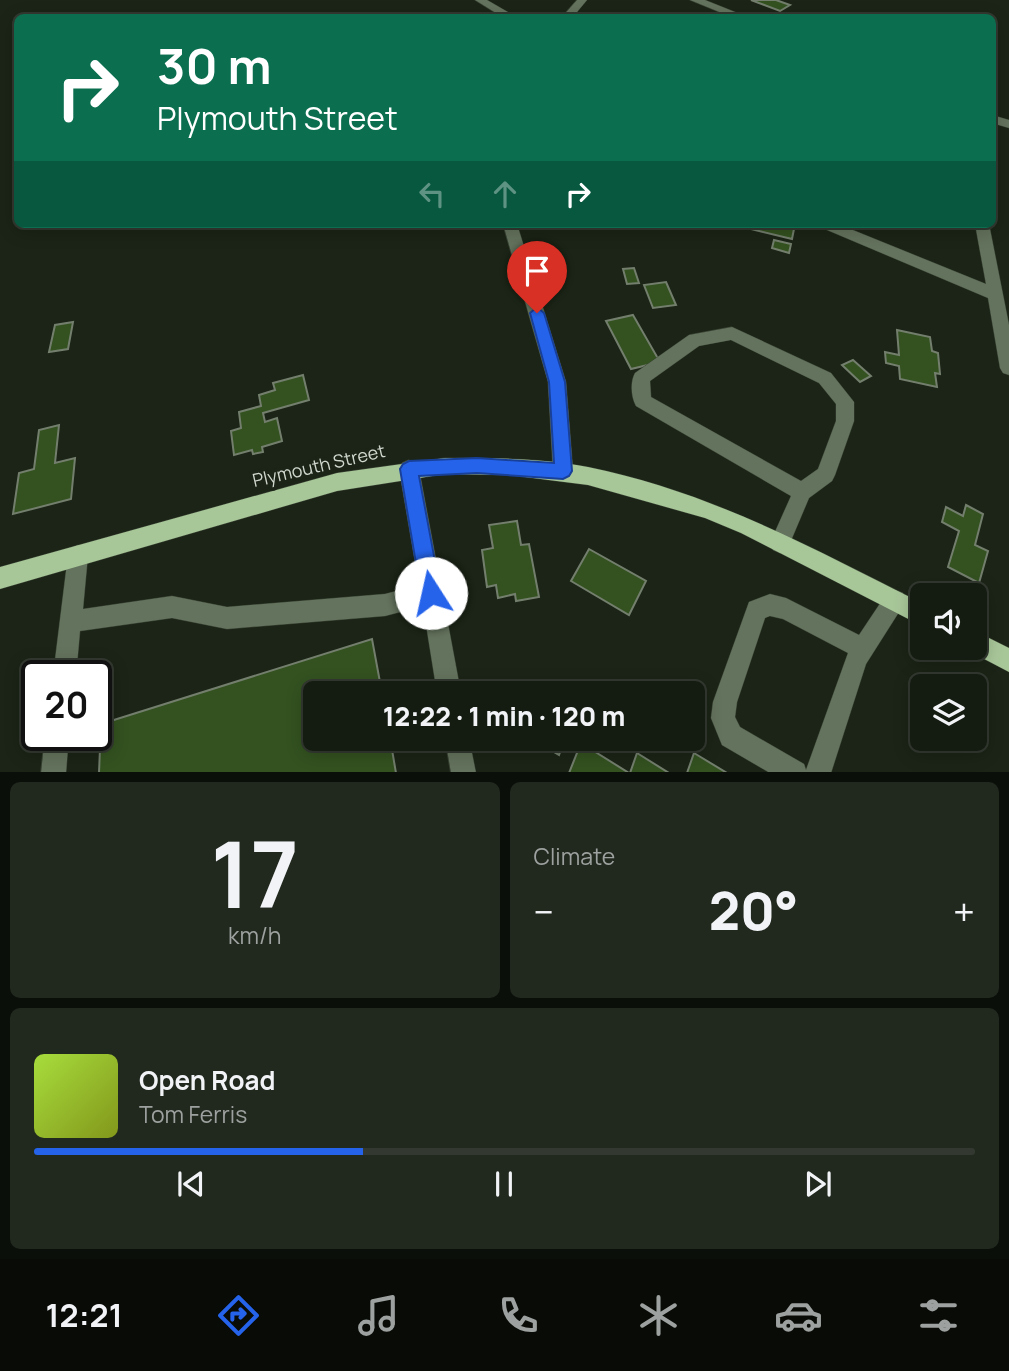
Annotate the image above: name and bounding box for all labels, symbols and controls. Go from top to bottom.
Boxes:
text: 30 m [157,32,272,99]
icon: right [42,42,133,133]
text: Plymouth Street [157,96,398,140]
icon: left [413,175,451,213]
icon: ahead [486,175,524,213]
icon: right [559,175,597,213]
pin [507,241,567,313]
icon: arrive [518,252,556,290]
street label: Plymouth Street [250,438,387,492]
position arrow [394,556,468,630]
map controls [910,583,987,751]
button: sound [910,583,987,660]
speed limit sign: 20 [21,660,112,751]
button: layers [910,674,987,751]
text: 12:22 · 1 min · 120 m [383,698,625,734]
text: 17 [211,811,299,935]
text: Climate [534,840,615,872]
text: 20° [709,875,798,946]
text: − [534,885,554,937]
text: + [953,885,975,937]
text: km/h [228,919,282,951]
text: Open Road [139,1062,275,1098]
text: Tom Ferris [139,1098,247,1130]
icon: previous [172,1165,210,1203]
icon: pause [485,1165,523,1203]
icon: next [799,1165,837,1203]
icon: directions [214,1291,263,1340]
icon: music [354,1291,403,1340]
icon: phone [494,1291,543,1340]
icon: climate [634,1291,683,1340]
icon: car [774,1291,823,1340]
icon: filters [914,1291,963,1340]
text: 12:21 [46,1293,123,1337]

